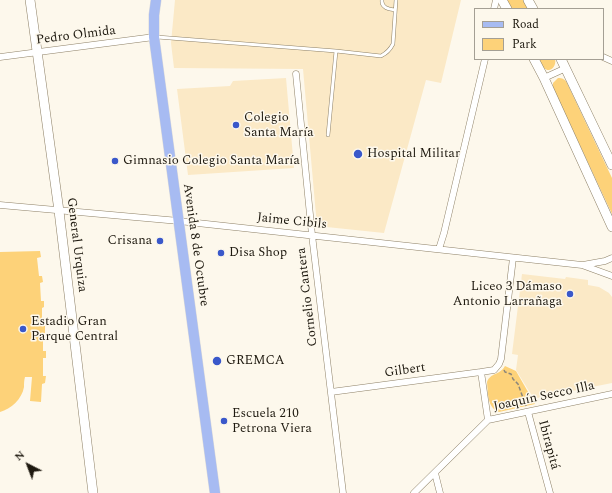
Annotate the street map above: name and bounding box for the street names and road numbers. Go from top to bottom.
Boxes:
street label: Pedro Olmida [35,23,117,49]
street label: Avenida 8 de Octubre [179,182,211,308]
street label: General Urquiza [62,197,90,293]
street label: Jaime Cibils [256,211,328,233]
street label: Cornelio Cantera [294,247,322,347]
street label: Gilbert [383,360,427,382]
street label: Joaquín Secco Illa [492,379,596,415]
street label: Ibirapitá [534,419,562,471]

